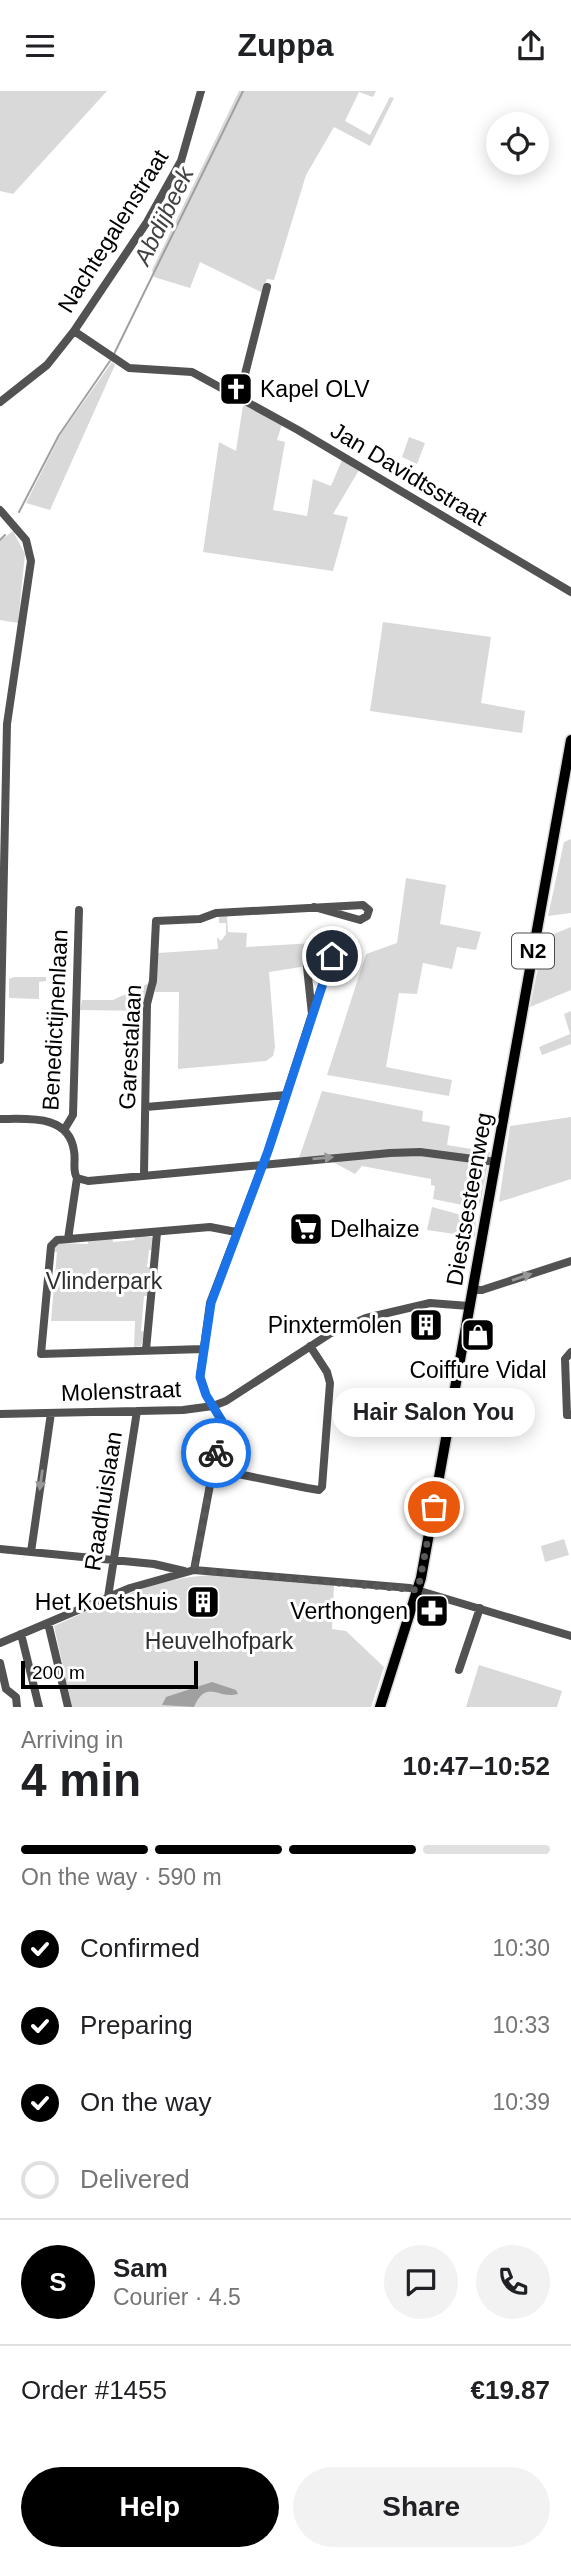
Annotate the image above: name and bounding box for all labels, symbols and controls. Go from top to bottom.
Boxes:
icon: menu [21,27,59,65]
text: Zuppa [238,27,333,63]
icon: share [512,27,550,65]
map controls [486,112,549,175]
button: locate [486,112,549,175]
street label: Nachtegalenstraat [53,144,174,317]
water label: Abdijbeek [127,161,200,271]
church icon: Kapel OLV [217,370,255,408]
place label: Kapel OLV [260,376,370,402]
street label: Jan Davidtsstraat [326,417,492,531]
pin [302,926,362,986]
street label: Benedictijnenlaan [37,929,73,1111]
road number: N2 [512,933,554,969]
icon: home [313,937,351,975]
street label: Garestalaan [114,984,146,1110]
street label: Diestsesteenweg [441,1110,497,1288]
one-way arrow [312,1152,334,1163]
supermarket icon: Delhaize [287,1210,325,1248]
place label: Delhaize [330,1216,420,1242]
park label: Vlinderpark [46,1268,163,1294]
one-way arrow [512,1271,533,1282]
building icon: Pinxtermolen [407,1306,445,1344]
place label: Pinxtermolen [268,1312,402,1338]
shop icon: Coiffure Vidal [459,1316,497,1354]
place label: Coiffure Vidal [409,1357,547,1383]
street label: Molenstraat [60,1376,182,1406]
callout: Hair Salon You [332,1388,536,1437]
text: Hair Salon You [353,1399,514,1425]
courier [181,1418,251,1488]
street label: Raadhuislaan [79,1429,127,1573]
icon: bike [197,1434,235,1472]
one-way arrow [36,1469,47,1491]
pin [404,1477,464,1537]
icon: bag [415,1488,453,1526]
building icon: Het Koetshuis [184,1583,222,1621]
place label: Het Koetshuis [35,1589,178,1615]
pharmacy icon: Verthongen [413,1592,451,1630]
place label: Verthongen [290,1598,408,1624]
park label: Heuvelhofpark [145,1628,294,1654]
scale bar [21,1658,198,1690]
text: 200 m [32,1662,85,1683]
text: Arriving in [21,1727,123,1753]
text: 10:47–10:52 [403,1751,550,1781]
text: 4 min [21,1754,141,1806]
text: On the way · 590 m [21,1864,222,1890]
icon: check [21,1930,59,1968]
text: Confirmed [80,1933,200,1963]
text: 10:30 [492,1935,550,1961]
icon: check [21,2007,59,2045]
text: Preparing [80,2010,193,2040]
text: 10:33 [492,2012,550,2038]
icon: check [21,2084,59,2122]
text: On the way [80,2087,212,2117]
text: 10:39 [492,2089,550,2115]
text: Delivered [80,2164,190,2194]
button: chat [384,2245,458,2319]
button: phone [476,2245,550,2319]
text: Sam [113,2253,168,2283]
text: S [49,2267,67,2297]
text: Courier · 4.5 [113,2284,241,2310]
text: Order #1455 [21,2375,167,2405]
text: €19.87 [470,2375,550,2405]
button: Help [21,2467,279,2547]
button: Share [293,2467,550,2547]

